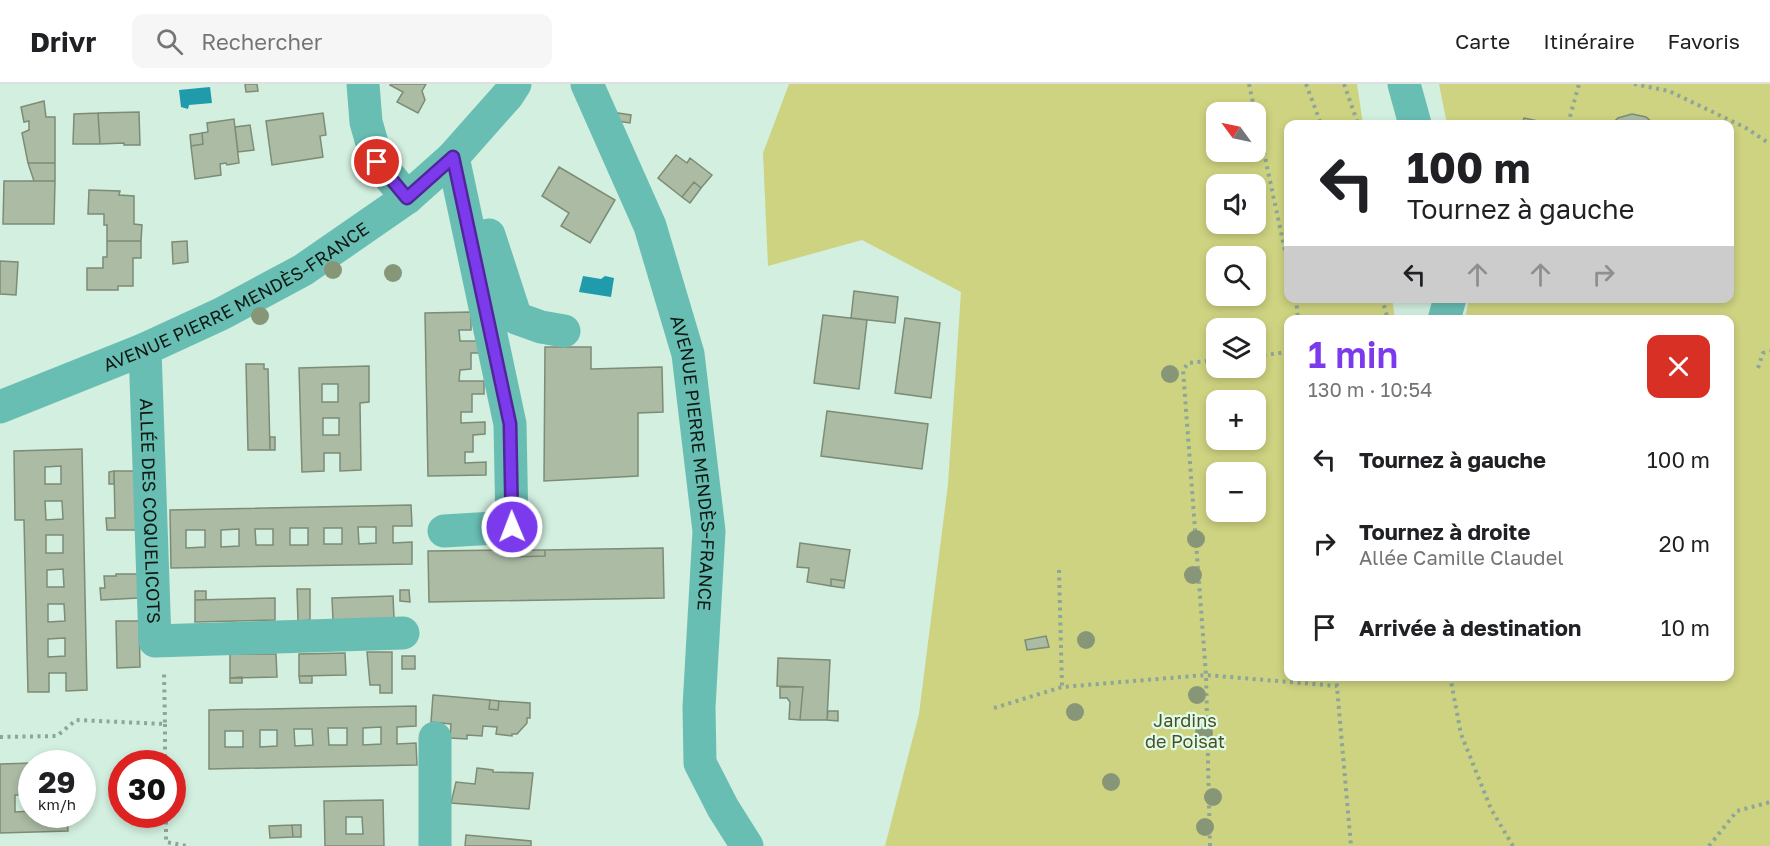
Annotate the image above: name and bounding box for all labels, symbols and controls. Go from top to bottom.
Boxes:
search box [132,14,552,68]
text: Drivr [30,25,96,58]
icon: search [153,25,186,58]
text: Rechercher [201,28,322,55]
text: Carte [1455,28,1510,54]
text: Itinéraire [1543,28,1635,54]
text: Favoris [1668,28,1740,54]
north arrow [1206,102,1266,162]
map controls [1206,102,1266,522]
pin [351,136,402,187]
text: 100 m [1407,142,1530,192]
icon: left [1308,144,1386,222]
icon: arrive [360,145,393,178]
button: sound [1206,174,1266,234]
text: Tournez à gauche [1407,193,1634,225]
street label: AVENUE PIERRE MENDÈS-FRANCE [100,217,373,376]
button: search [1206,246,1266,306]
icon: left [1398,258,1431,291]
icon: ahead [1461,258,1494,291]
icon: ahead [1524,258,1557,291]
icon: right [1587,258,1620,291]
street label: AVENUE PIERRE MENDÈS-FRANCE [666,312,720,612]
button: layers [1206,318,1266,378]
text: 1 min [1308,333,1398,376]
button: close [1647,335,1710,398]
text: 130 m · 10:54 [1308,377,1432,401]
button: + [1206,390,1266,450]
street label: ALLÉE DES COQUELICOTS [136,398,165,624]
icon: left [1308,443,1341,476]
text: Tournez à gauche [1359,446,1546,473]
text: 100 m [1647,446,1710,473]
button: − [1206,462,1266,522]
position arrow [480,495,544,559]
text: Tournez à droite [1359,518,1530,545]
icon: right [1308,527,1341,560]
text: 20 m [1659,530,1710,557]
text: Allée Camille Claudel [1359,545,1564,569]
icon: arrive [1308,611,1341,644]
text: Arrivée à destination [1359,614,1581,641]
text: 10 m [1661,614,1710,641]
park label: Jardins de Poisat [1145,709,1225,752]
speed limit sign: 30 [108,750,186,828]
text: 29 [38,764,76,800]
text: km/h [38,795,76,813]

